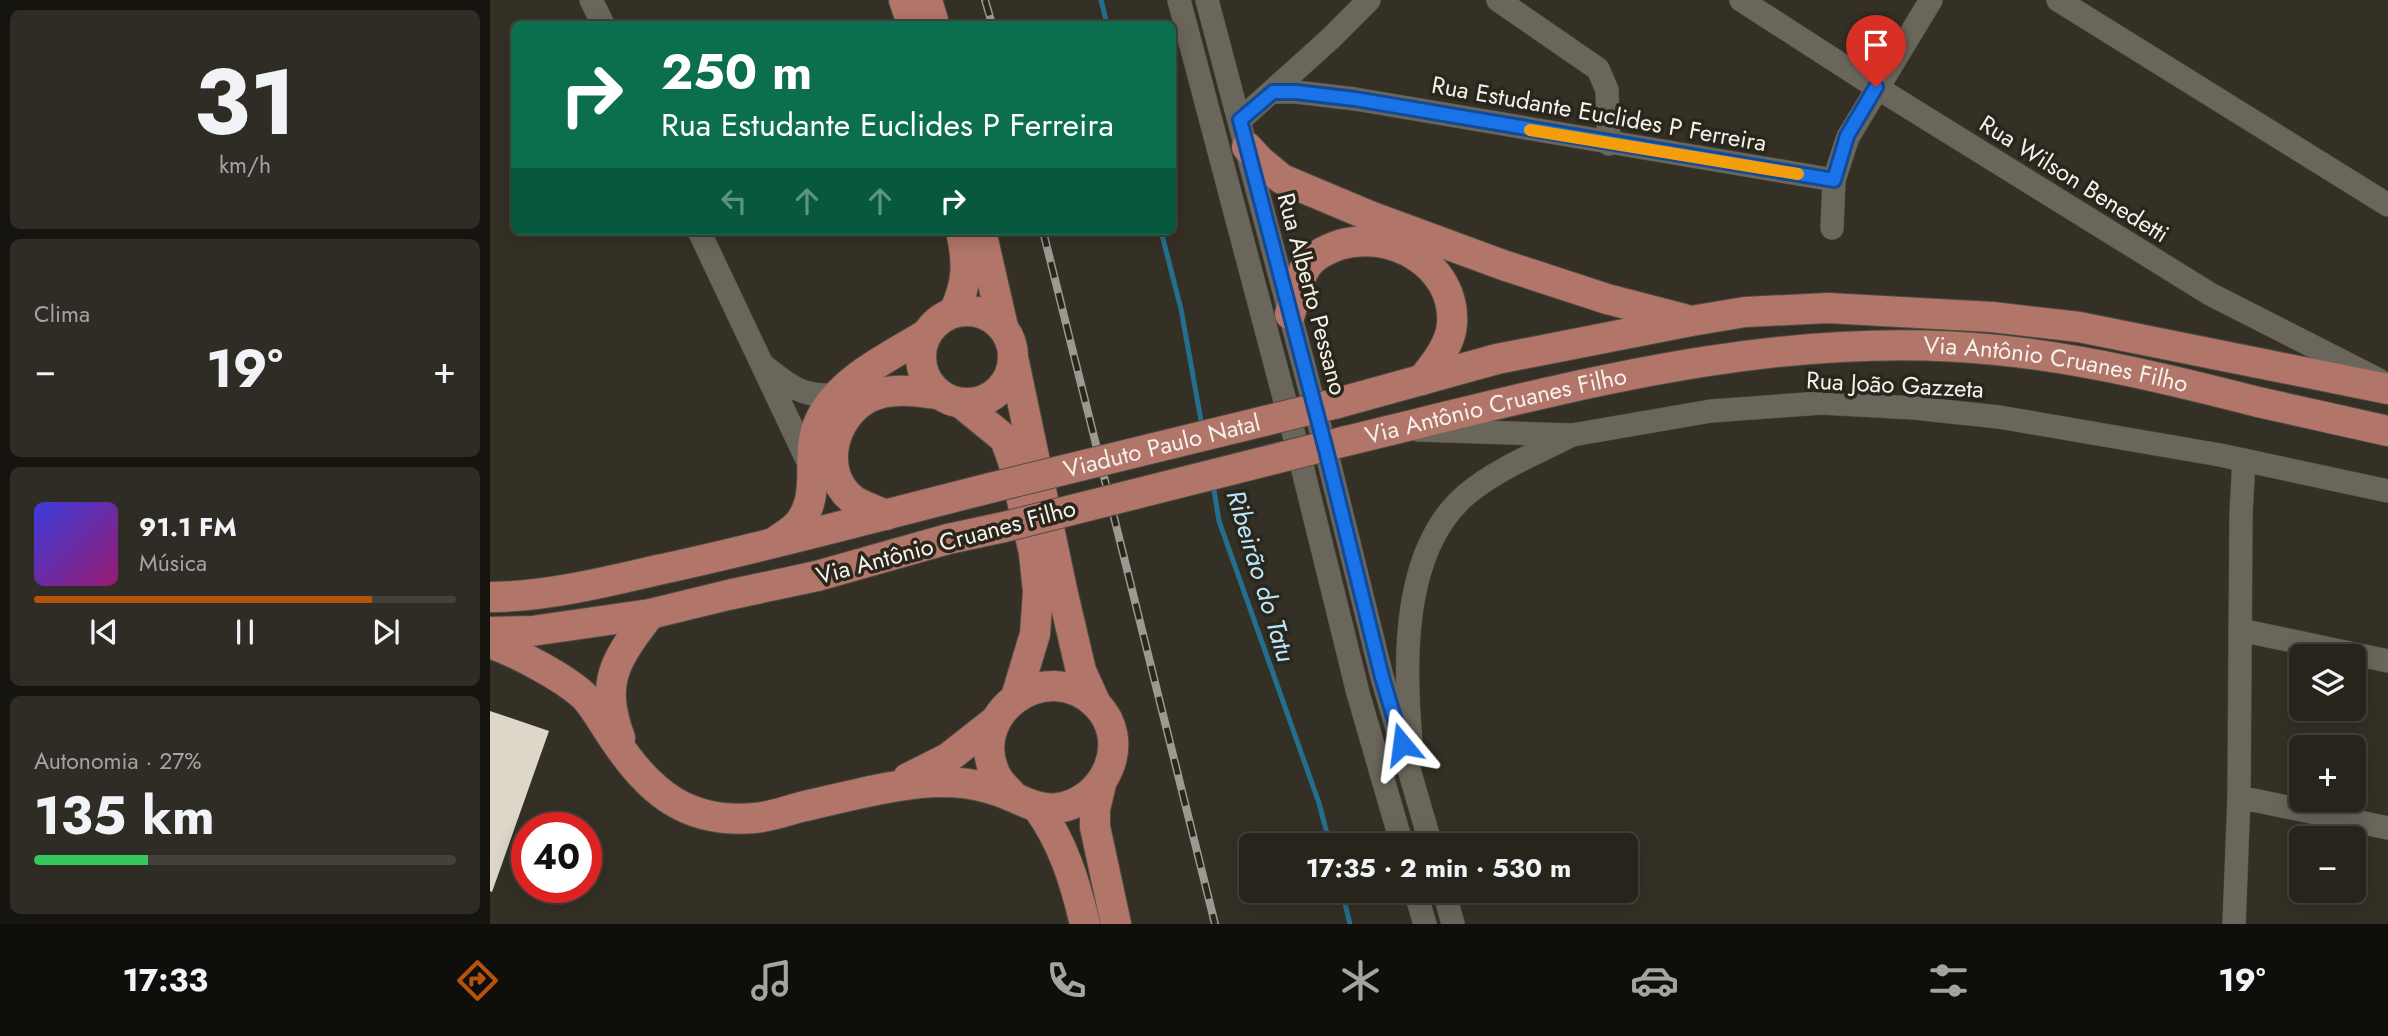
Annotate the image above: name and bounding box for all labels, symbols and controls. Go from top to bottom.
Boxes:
pin [1846,15,1906,87]
icon: arrive [1857,26,1895,64]
text: 31 [194,37,296,168]
text: 250 m [661,37,812,107]
icon: right [546,49,637,140]
street label: Rua Estudante Euclides P Ferreira [1429,67,1769,160]
text: Rua Estudante Euclides P Ferreira [661,102,1114,148]
street label: Rua Wilson Benedetti [1973,106,2176,251]
text: km/h [219,148,271,182]
icon: left [715,182,753,220]
icon: ahead [788,182,826,220]
icon: ahead [861,182,899,220]
icon: right [934,182,972,220]
street label: Rua Alberto Pessano [1269,189,1356,399]
text: Clima [34,297,90,331]
street label: Via Antônio Cruanes Filho [1923,327,2192,401]
text: 19° [206,331,283,407]
text: − [34,342,56,397]
text: + [433,342,456,397]
street label: Via Antônio Cruanes Filho [1361,358,1630,453]
street label: Rua João Gazzeta [1805,362,1985,407]
street label: Viaduto Paulo Natal [1060,405,1264,486]
water label: Ribeirão do Tatu [1217,485,1305,667]
street label: Via Antônio Cruanes Filho [812,490,1080,593]
text: 91.1 FM [139,508,237,546]
text: Música [139,546,207,580]
icon: previous [85,613,123,651]
icon: pause [226,613,264,651]
icon: next [367,613,405,651]
map controls [2289,644,2366,903]
button: layers [2289,644,2366,721]
position arrow [1365,707,1439,781]
button: + [2289,735,2366,812]
text: Autonomia · 27% [34,744,202,778]
text: 135 km [34,778,215,854]
speed limit sign: 40 [511,812,602,903]
button: − [2289,826,2366,903]
text: 17:35 · 2 min · 530 m [1306,849,1571,887]
icon: directions [453,956,502,1005]
icon: music [747,956,796,1005]
icon: phone [1042,956,1091,1005]
icon: climate [1336,956,1385,1005]
icon: car [1630,956,1679,1005]
icon: filters [1924,956,1973,1005]
text: 17:33 [123,957,208,1003]
text: 19° [2218,957,2265,1003]

